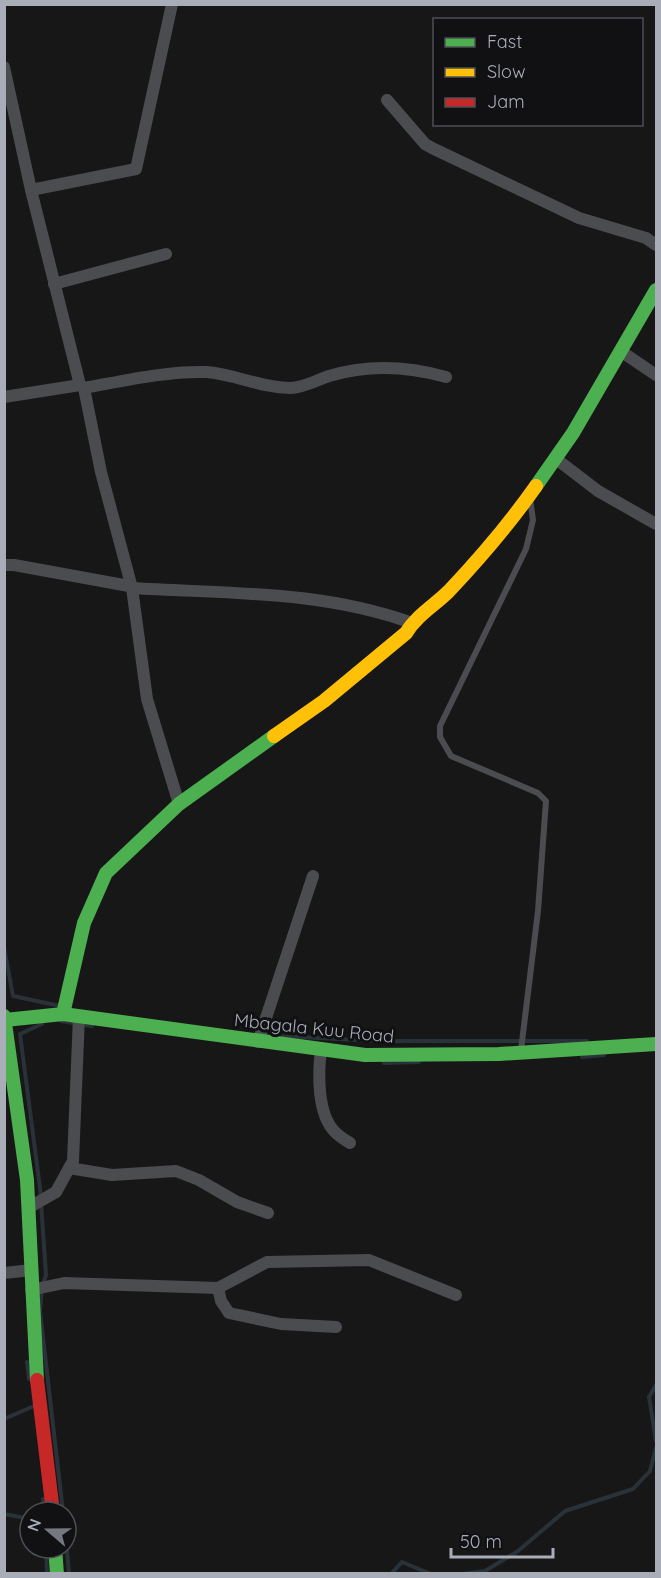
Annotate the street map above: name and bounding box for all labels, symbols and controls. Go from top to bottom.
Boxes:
legend [433,18,643,126]
text: Fast [487,30,522,53]
text: Slow [487,60,525,83]
text: Jam [487,90,525,113]
street label: Mbagala Kuu Road [233,1008,395,1048]
north arrow [18,1500,78,1560]
text: N [22,1516,45,1534]
scale bar [451,1521,553,1559]
text: 50 m [460,1530,502,1553]

